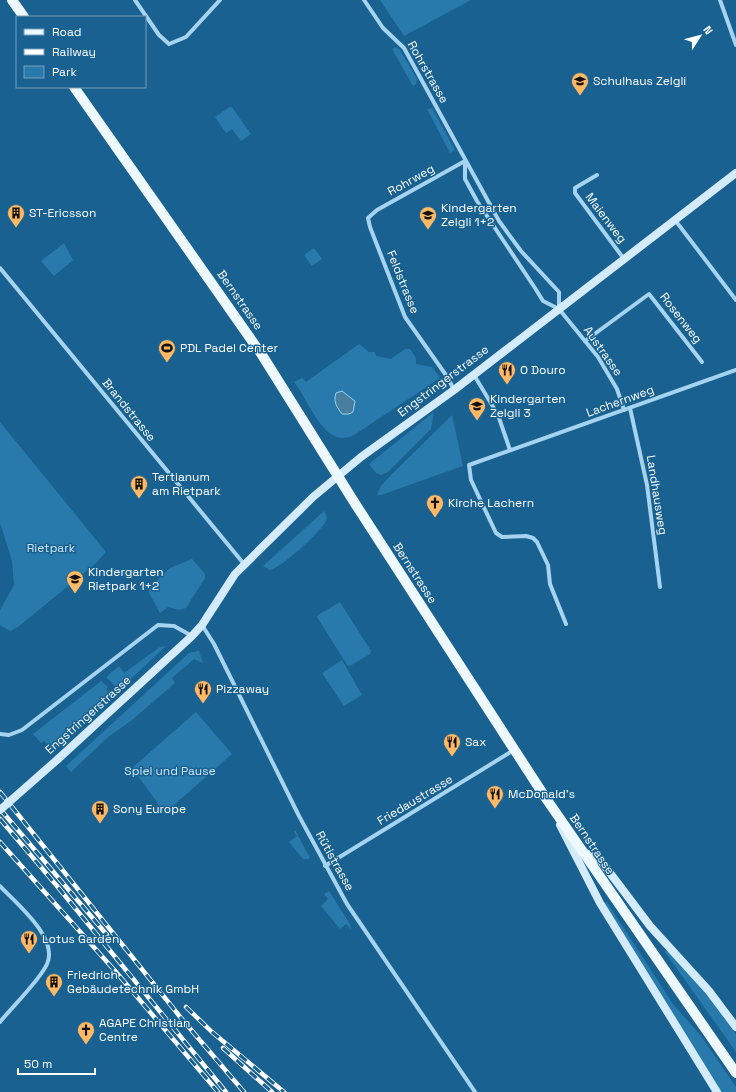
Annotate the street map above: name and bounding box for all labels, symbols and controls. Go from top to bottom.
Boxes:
legend [16,16,146,88]
north arrow [680,16,720,56]
text: N [700,23,716,37]
text: Road [52,24,81,40]
street label: Rohrstrasse [404,38,452,106]
text: Railway [52,44,96,60]
text: Park [52,64,77,80]
school or university icon: Schulhaus Zelgli [570,71,590,96]
place label: Schulhaus Zelgli [593,73,686,89]
street label: Rohrweg [385,161,437,199]
street label: Maienweg [582,190,630,246]
place label: Kindergarten Zelgli 1+2 [441,200,517,230]
building icon: ST-Ericsson [6,203,26,228]
place label: ST-Ericsson [29,205,96,221]
school or university icon: Kindergarten Zelgli 1+2 [418,205,438,230]
street label: Feldstrasse [383,248,423,316]
street label: Bernstrasse [213,267,267,333]
street label: Rosenweg [656,289,706,347]
street label: Austrasse [580,323,626,379]
sports icon: PDL Padel Center [157,338,177,363]
place label: PDL Padel Center [180,340,279,356]
street label: Engstringerstrasse [394,341,492,421]
restaurant icon: O Douro [497,360,517,385]
place label: O Douro [520,362,566,378]
street label: Brandstrasse [99,375,159,445]
street label: Lachernweg [584,381,656,421]
place label: Kindergarten Zelgli 3 [490,391,566,421]
school or university icon: Kindergarten Zelgli 3 [467,396,487,421]
street label: Landhausweg [643,454,671,536]
place label: Tertianum am Rietpark [152,469,221,499]
building icon: Tertianum am Rietpark [129,474,149,499]
church icon: Kirche Lachern [425,493,445,518]
place label: Kirche Lachern [448,495,534,511]
street label: Bernstrasse [389,539,441,607]
park label: Rietpark [27,540,76,556]
place label: Kindergarten Rietpark 1+2 [88,564,164,594]
school or university icon: Kindergarten Rietpark 1+2 [65,569,85,594]
street label: Engstringerstrasse [42,672,134,758]
restaurant icon: Pizzaway [193,679,213,704]
place label: Pizzaway [216,681,269,697]
restaurant icon: Sax [442,732,462,757]
place label: Sax [465,734,486,750]
park label: Spiel und Pause [124,763,216,779]
street label: Friedaustrasse [374,771,456,829]
restaurant icon: McDonald's [485,784,505,809]
place label: McDonald's [508,786,575,802]
building icon: Sony Europe [90,799,110,824]
place label: Sony Europe [113,801,186,817]
street label: Bernstrasse [566,811,618,877]
street label: Rütistrasse [312,828,358,894]
restaurant icon: Lotus Garden [19,929,39,954]
place label: Lotus Garden [42,931,119,947]
place label: Friedrich Gebäudetechnik GmbH [67,967,199,997]
building icon: Friedrich Gebäudetechnik GmbH [44,972,64,997]
place label: AGAPE Christian Centre [99,1015,190,1045]
church icon: AGAPE Christian Centre [76,1020,96,1045]
scale bar [18,1050,95,1076]
text: 50 m [24,1056,52,1072]

